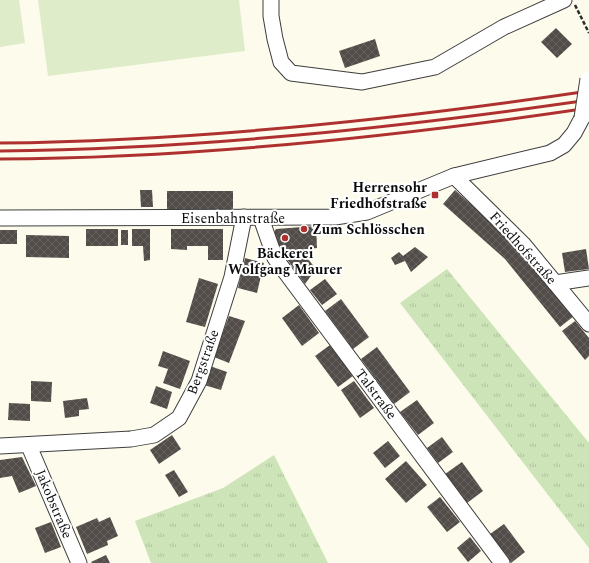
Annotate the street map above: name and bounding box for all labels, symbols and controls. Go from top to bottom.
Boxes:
place label: Herrensohr Friedhofstraße [330,177,427,214]
marker: Herrensohr Friedhofstraße [430,190,440,200]
street label: Friedhofstraße [484,207,562,289]
street label: Eisenbahnstraße [181,208,285,229]
place label: Zum Schlösschen [312,219,425,240]
marker: Zum Schlösschen [299,224,309,234]
marker: Bäckerei Wolfgang Maurer [280,233,290,243]
place label: Bäckerei Wolfgang Maurer [228,243,342,280]
street label: Bergstraße [182,326,225,398]
street label: Talstraße [350,364,402,424]
street label: Jakobstraße [30,466,78,542]

